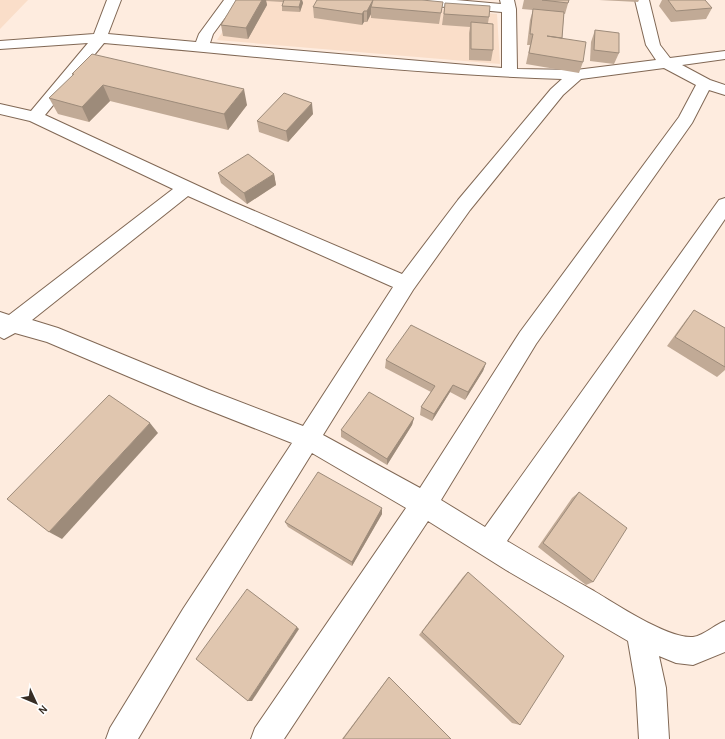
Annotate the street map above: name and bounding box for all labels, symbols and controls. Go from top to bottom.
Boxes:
north arrow [16,683,56,723]
text: N [36,703,49,716]

